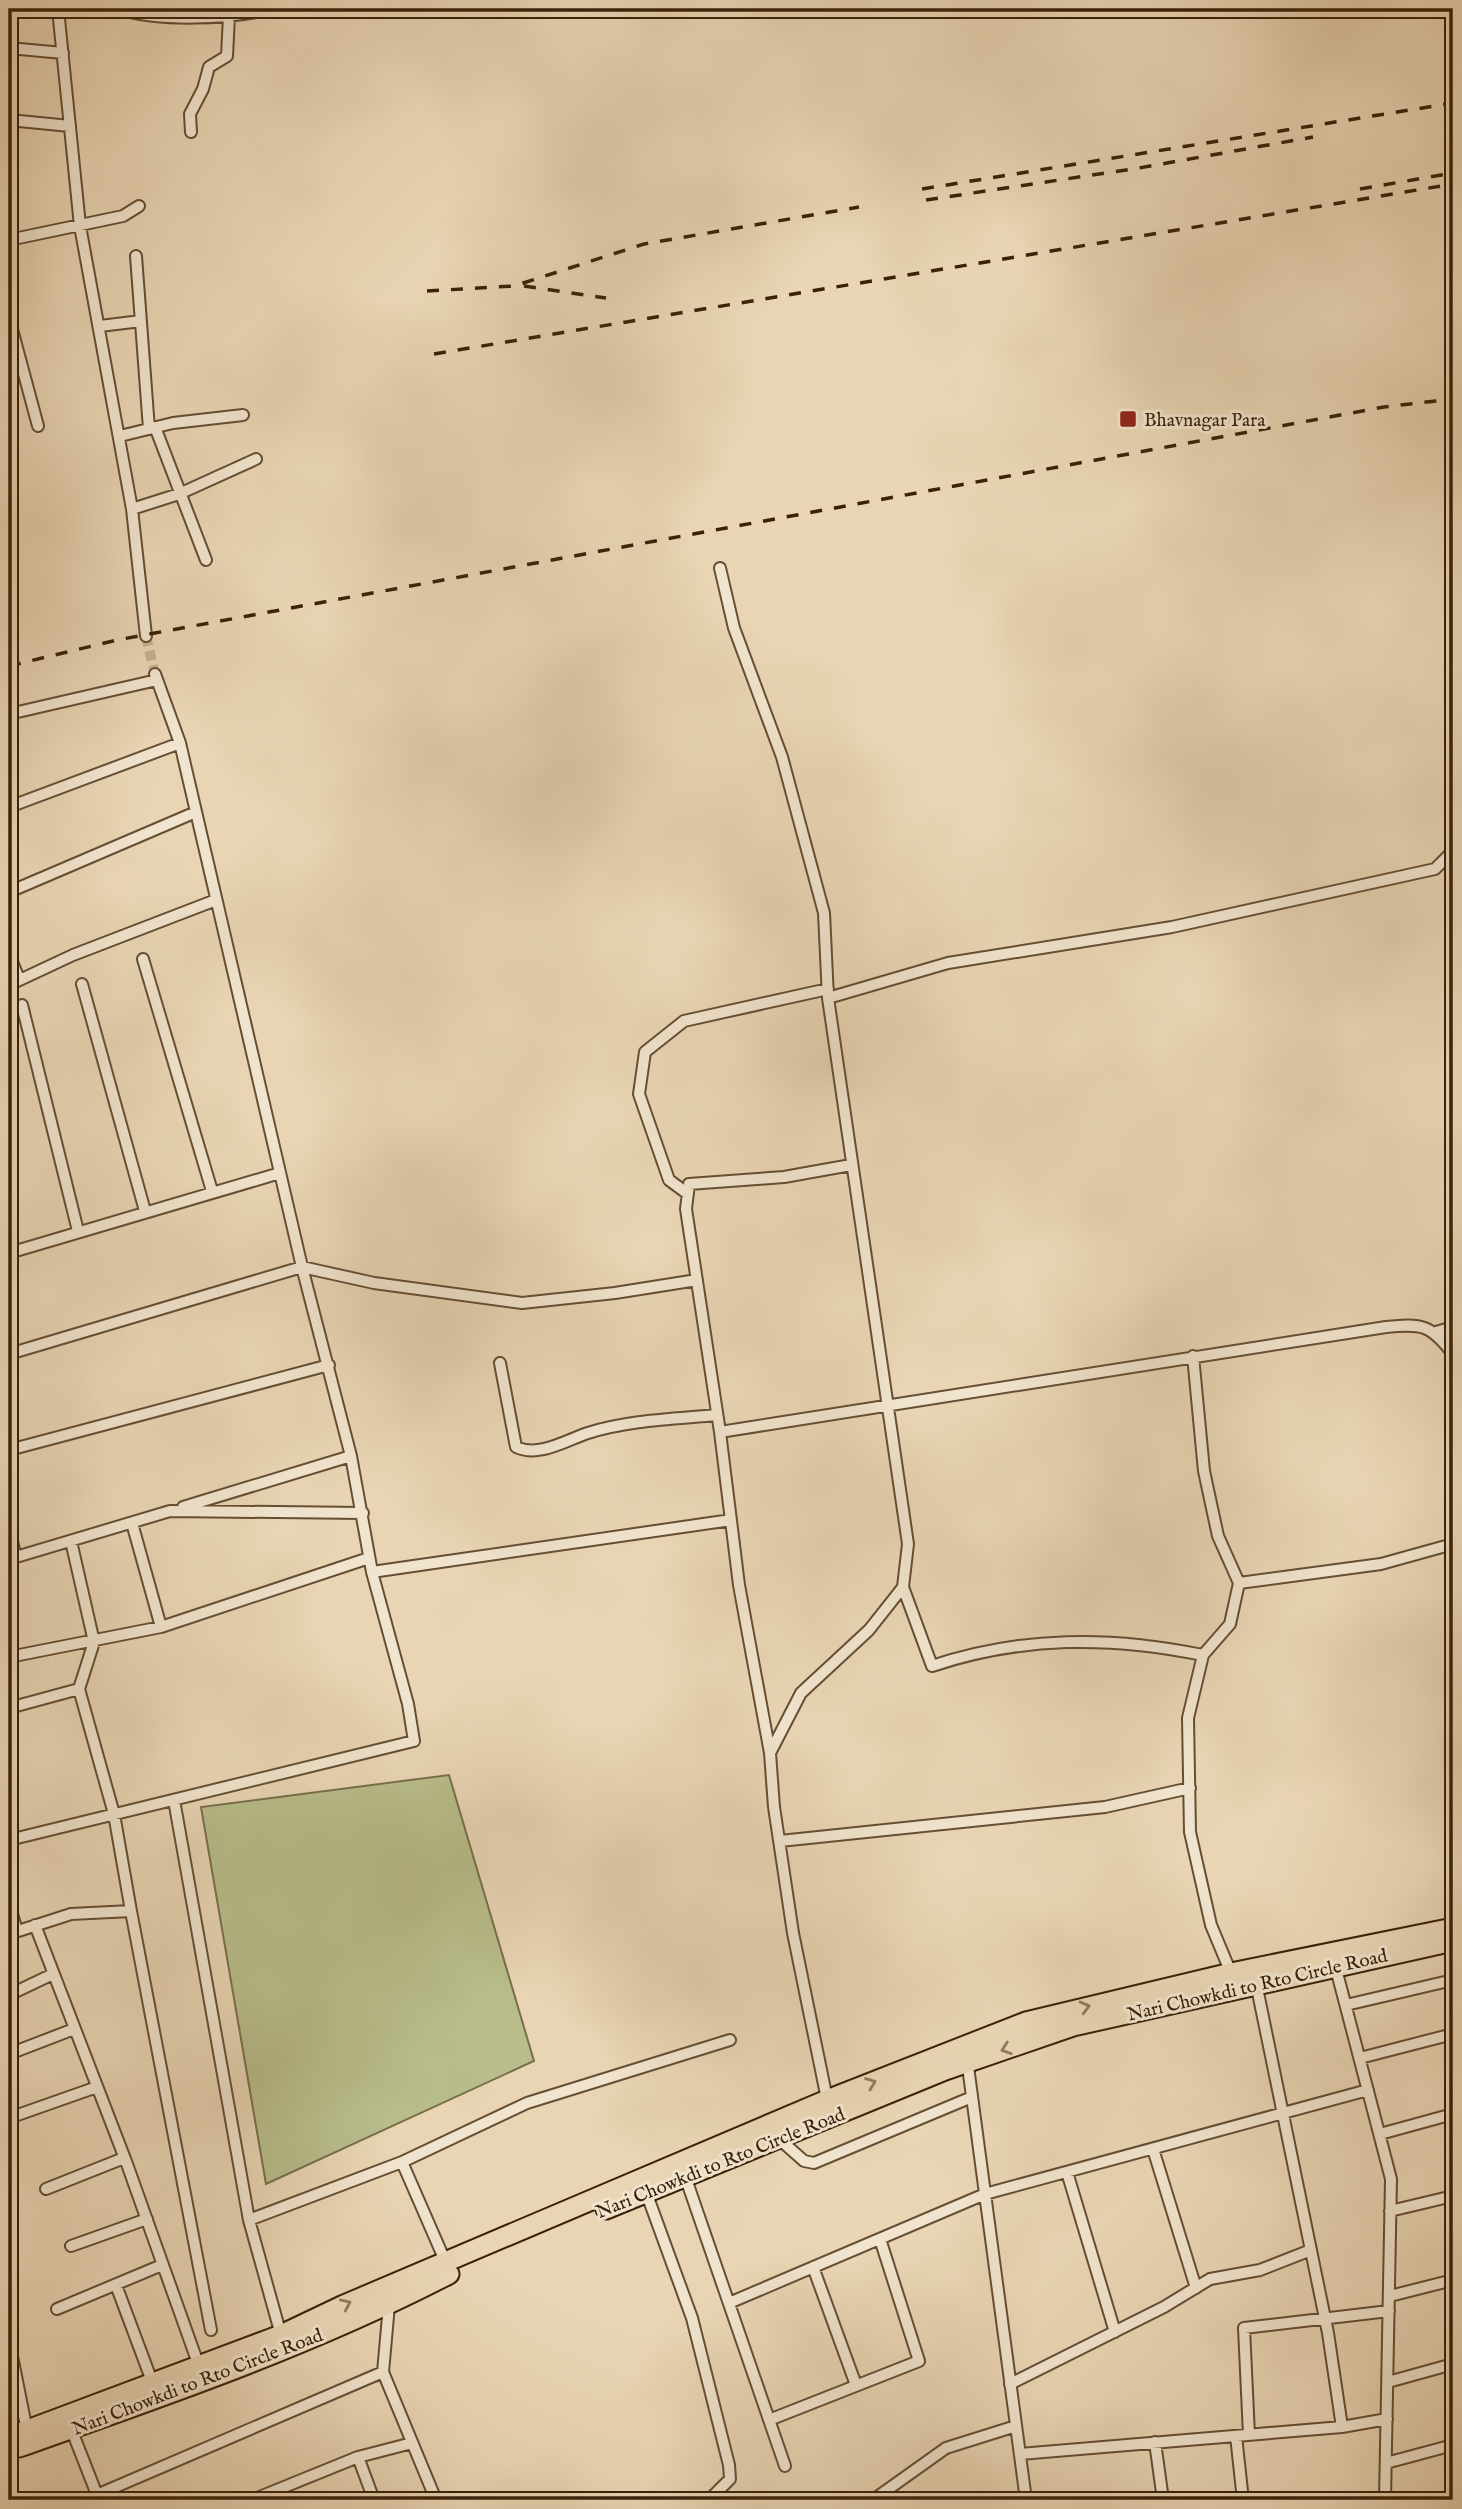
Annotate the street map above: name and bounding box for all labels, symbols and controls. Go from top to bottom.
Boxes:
marker: Bhavnagar Para [1118,409,1138,429]
place label: Bhavnagar Para [1144,409,1266,433]
street label: Nari Chowkdi to Rto Circle Road [1125,1944,1391,2028]
one-way arrow [1079,2001,1091,2015]
one-way arrow [1001,2041,1013,2055]
one-way arrow [865,2077,877,2091]
street label: Nari Chowkdi to Rto Circle Road [593,2102,850,2225]
one-way arrow [338,2298,351,2312]
street label: Nari Chowkdi to Rto Circle Road [69,2324,327,2442]

